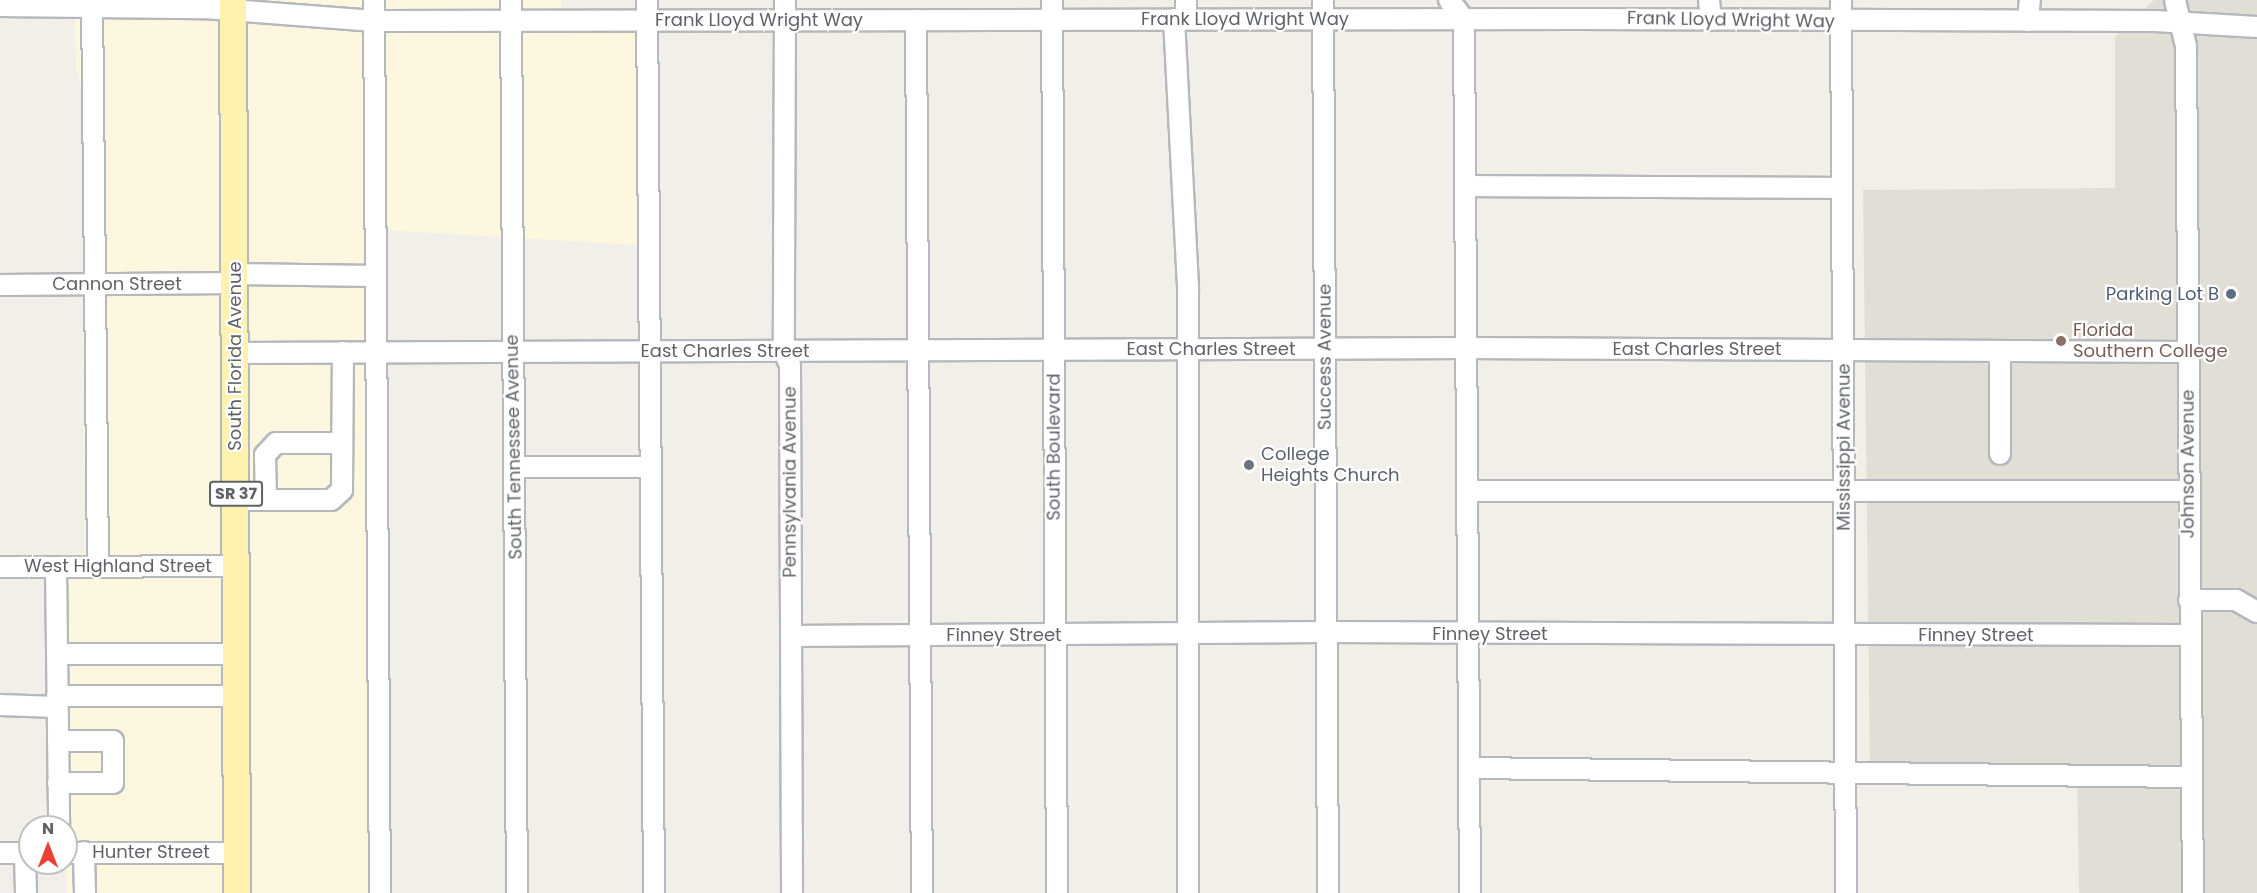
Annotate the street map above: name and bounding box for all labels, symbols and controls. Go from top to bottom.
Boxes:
street label: Frank Lloyd Wright Way [1627,7,1835,33]
street label: Frank Lloyd Wright Way [1141,8,1349,30]
street label: Frank Lloyd Wright Way [655,9,863,31]
street label: South Florida Avenue [224,261,246,451]
street label: Cannon Street [52,273,182,295]
place label: Parking Lot B [2106,283,2219,305]
street label: Success Avenue [1314,284,1336,430]
marker: Parking Lot B [2224,287,2238,301]
place label: Florida Southern College [2073,320,2228,362]
street label: South Tennessee Avenue [501,334,527,560]
marker: Florida Southern College [2054,334,2068,348]
street label: East Charles Street [1127,338,1295,360]
street label: East Charles Street [1613,338,1781,360]
street label: East Charles Street [641,340,809,362]
street label: Mississippi Avenue [1833,363,1855,531]
street label: South Boulevard [1043,373,1065,521]
street label: Pennsylvania Avenue [779,386,801,578]
street label: Johnson Avenue [2177,390,2199,538]
place label: College Heights Church [1261,444,1400,486]
marker: College Heights Church [1242,458,1256,472]
road number: SR 37 [209,481,263,507]
street label: West Highland Street [24,555,212,577]
street label: Finney Street [1432,623,1548,645]
street label: Finney Street [946,624,1062,646]
street label: Finney Street [1918,624,2034,646]
north arrow [18,815,78,875]
text: N [42,817,54,840]
street label: Hunter Street [92,841,210,863]

